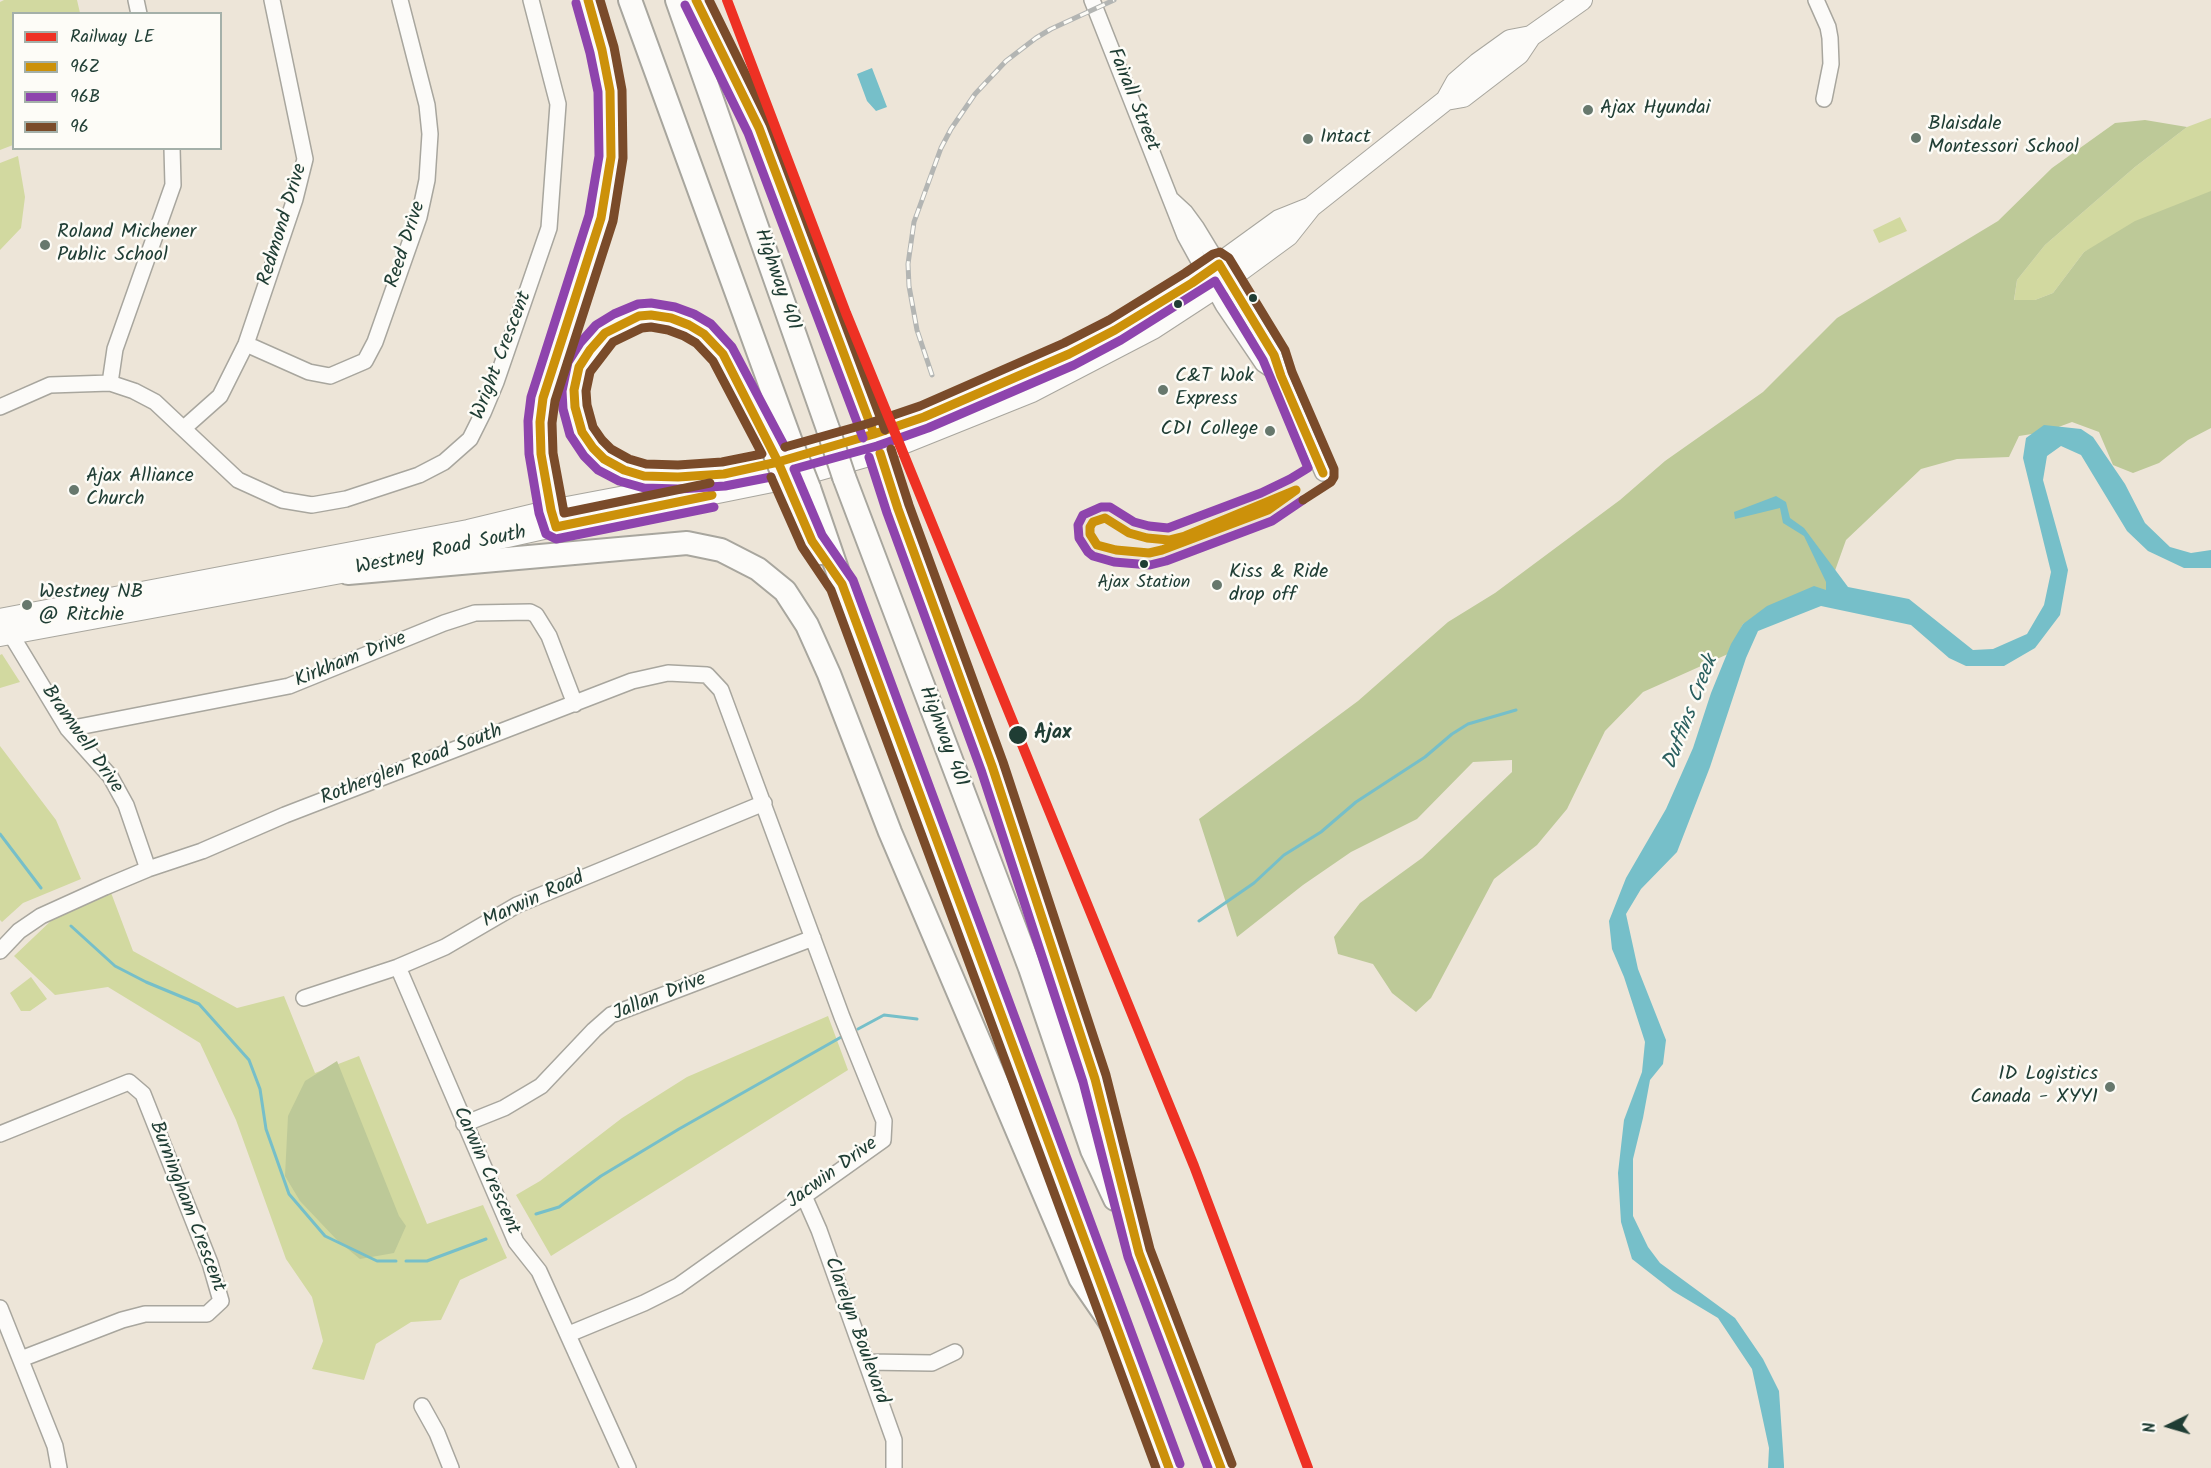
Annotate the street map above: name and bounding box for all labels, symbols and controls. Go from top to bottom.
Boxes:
legend [12,12,222,150]
text: Railway LE [70,23,154,52]
street label: Fairall Street [1100,45,1164,155]
text: 96Z [70,53,100,82]
text: 96B [70,83,100,112]
place label: Ajax Hyundai [1600,98,1710,122]
marker: Ajax Hyundai [1581,103,1595,117]
text: 96 [70,113,89,142]
place label: Blaisdale Montessori School [1928,114,2079,161]
place label: Intact [1320,127,1371,151]
marker: Blaisdale Montessori School [1909,131,1923,145]
marker: Intact [1301,132,1315,146]
street label: Redmond Drive [254,161,314,289]
street label: Reed Drive [382,199,432,291]
place label: Roland Michener Public School [57,222,196,269]
street label: Highway 401 [747,226,805,334]
marker: Roland Michener Public School [38,238,52,252]
street label: Wright Crescent [468,288,538,424]
unlabelled marker [1247,292,1259,304]
unlabelled marker [1172,298,1184,310]
place label: C&T Wok Express [1175,366,1254,413]
marker: C&T Wok Express [1156,383,1170,397]
place label: CDI College [1161,419,1258,443]
marker: CDI College [1263,424,1277,438]
place label: Ajax Alliance Church [86,466,194,513]
marker: Ajax Alliance Church [67,483,81,497]
street label: Westney Road South [353,522,529,582]
marker: Ajax Station [1138,558,1150,570]
place label: Kiss & Ride drop off [1229,562,1328,609]
place label: Ajax Station [1098,573,1190,595]
marker: Kiss & Ride drop off [1210,578,1224,592]
place label: Westney NB @ Ritchie [39,582,143,629]
marker: Westney NB @ Ritchie [20,598,34,612]
street label: Kirkham Drive [292,628,410,694]
water label: Duffins Creek [1659,653,1725,773]
street label: Bramwell Drive [35,681,127,799]
street label: Highway 401 [912,683,972,791]
street label: Rotherglen Road South [318,720,506,812]
place label: Ajax [1034,723,1071,747]
marker: Ajax [1007,724,1029,746]
street label: Marwin Road [480,867,588,935]
street label: Jallan Drive [610,968,710,1028]
place label: ID Logistics Canada - XYY1 [1970,1064,2098,1111]
marker: ID Logistics Canada - XYY1 [2103,1080,2117,1094]
street label: Carwin Crescent [446,1103,524,1239]
street label: Burningham Crescent [142,1118,230,1296]
street label: Jacwin Drive [783,1133,883,1215]
street label: Clarelyn Boulevard [817,1254,893,1408]
north arrow [2139,1396,2199,1456]
text: N [2138,1421,2163,1434]

